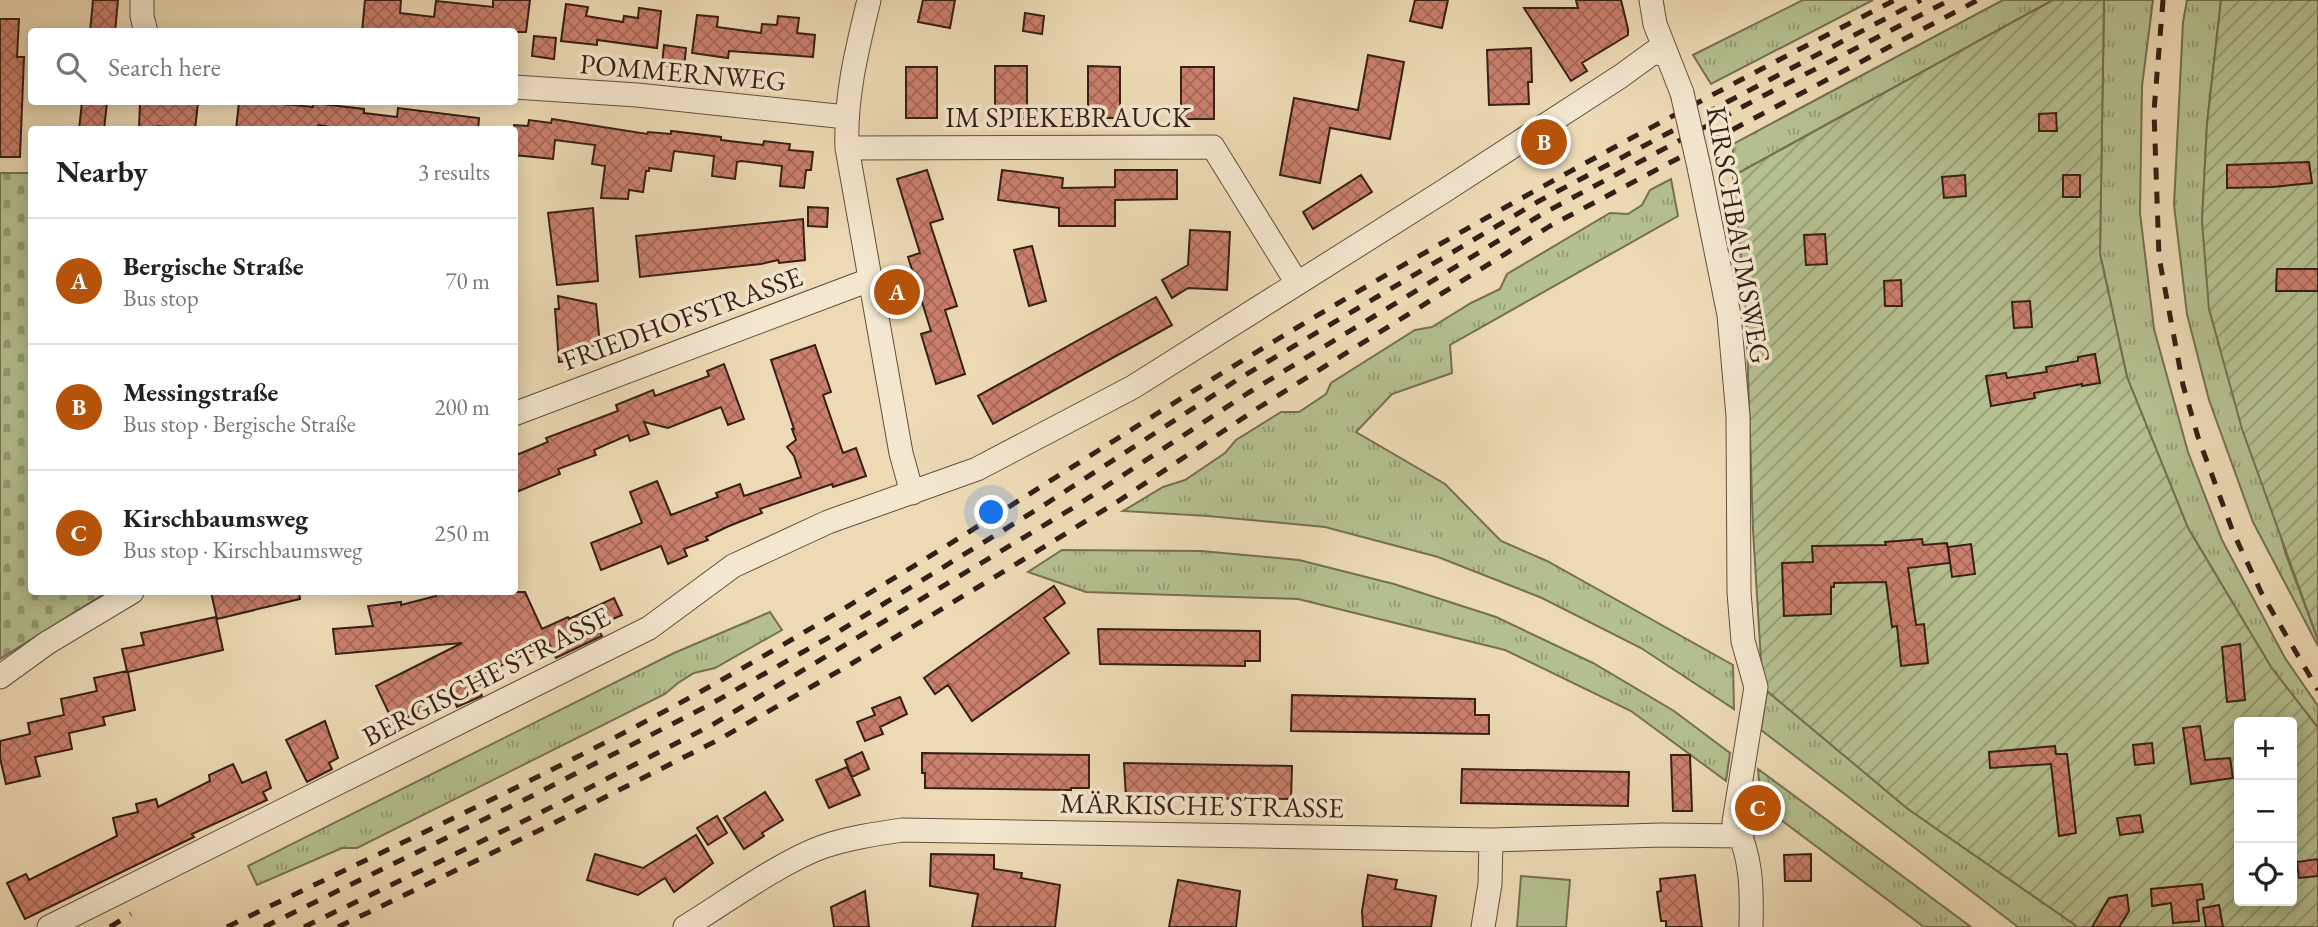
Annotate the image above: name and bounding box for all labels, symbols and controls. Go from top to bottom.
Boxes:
search box [28,28,518,105]
street label: POMMERNWEG [578,45,788,99]
icon: search [52,48,90,86]
text: Search here [108,50,221,84]
street label: IM SPIEKEBRAUCK [945,99,1192,135]
street label: KIRSCHBAUMSWEG [1699,103,1779,367]
pin: B [1521,116,1567,168]
text: Nearby [56,152,148,191]
text: 3 results [418,157,490,187]
text: Bergische Straße [123,249,304,283]
street label: FRIEDHOFSTRASSE [557,258,807,378]
text: A [71,266,87,296]
text: 70 m [445,266,490,296]
pin: A [874,266,920,318]
text: Bus stop [123,283,199,313]
text: Messingstraße [123,375,278,409]
text: B [72,392,86,422]
text: 200 m [434,392,490,422]
text: Bus stop · Bergische Straße [123,409,356,439]
your location [974,495,1008,529]
text: Kirschbaumsweg [123,501,308,535]
text: C [71,518,87,548]
text: 250 m [434,518,490,548]
text: Bus stop · Kirschbaumsweg [123,535,362,565]
street label: BERGISCHE STRASSE [356,598,616,754]
map controls [2234,717,2297,906]
button: + [2234,717,2297,780]
button: − [2234,780,2297,843]
pin: C [1735,782,1781,834]
street label: MÄRKISCHE STRASSE [1060,785,1345,825]
button: locate [2234,843,2297,906]

